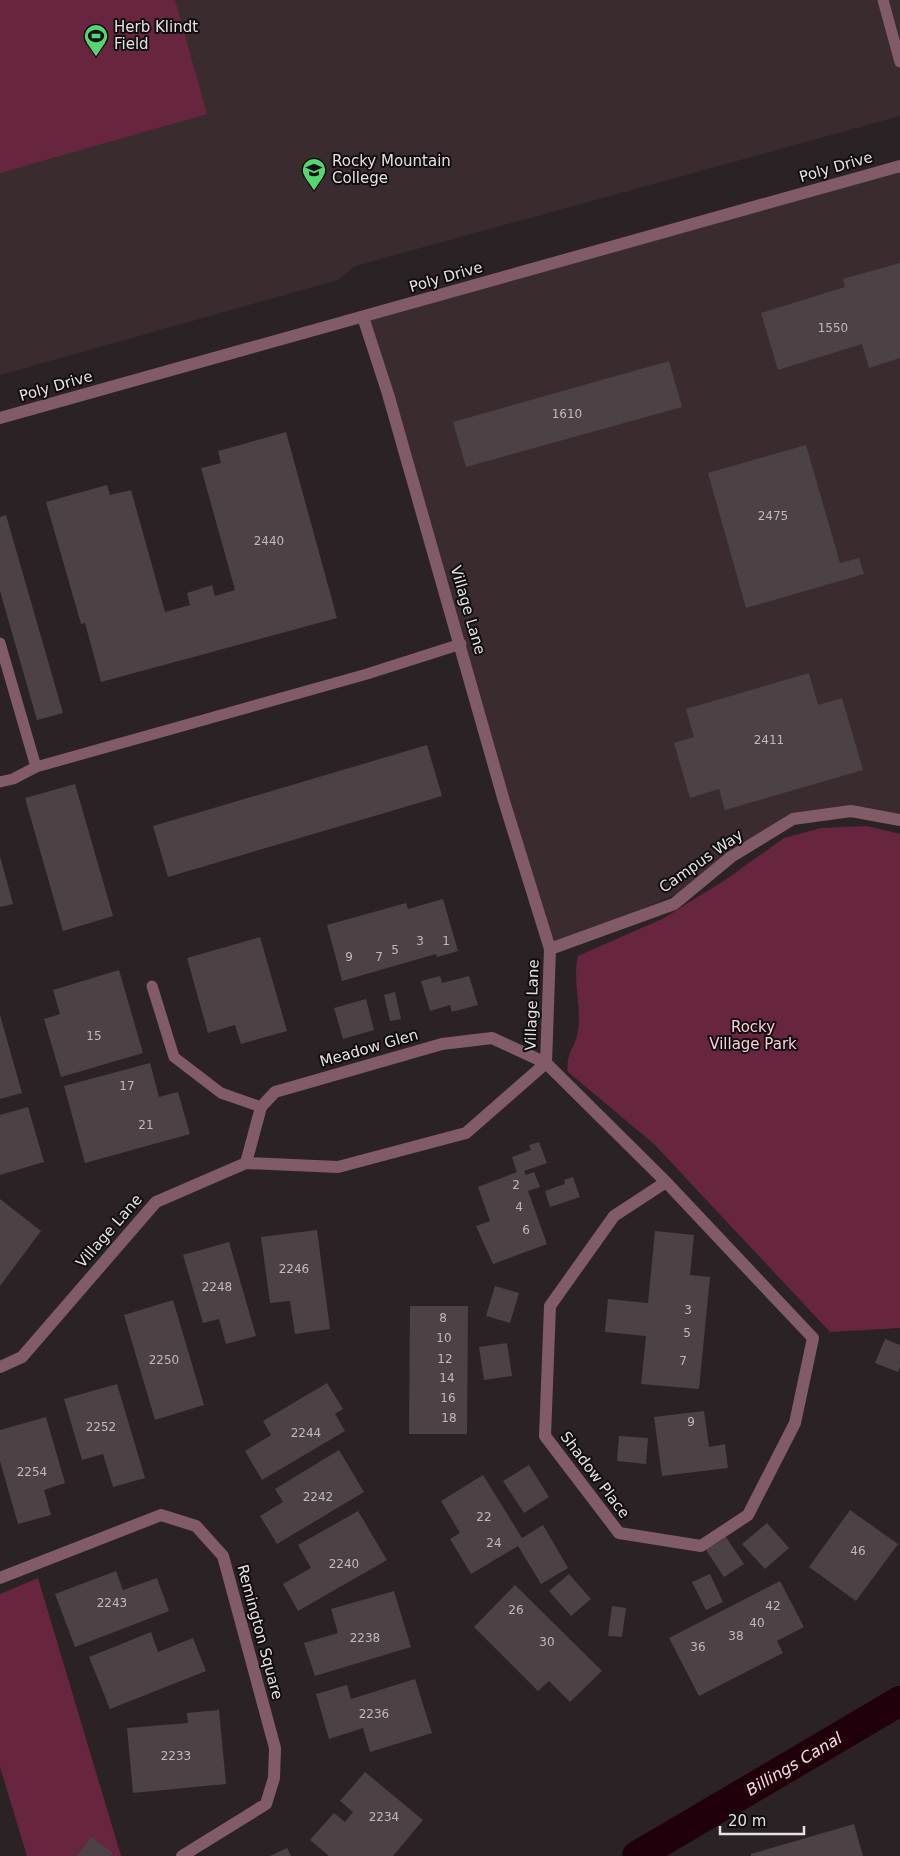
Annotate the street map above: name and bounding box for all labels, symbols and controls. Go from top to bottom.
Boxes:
place label: Herb Klindt Field [114,18,198,53]
sports icon: Herb Klindt Field [83,23,109,57]
street label: Poly Drive [797,148,875,186]
place label: Rocky Mountain College [332,152,451,187]
school or university icon: Rocky Mountain College [301,157,327,191]
street label: Poly Drive [407,258,485,296]
house number: 1550 [818,321,848,335]
street label: Poly Drive [17,367,95,405]
house number: 1610 [552,407,582,421]
house number: 2475 [758,509,788,523]
house number: 2440 [254,534,284,548]
street label: Village Lane [447,564,489,656]
house number: 2411 [754,733,784,747]
street label: Campus Way [656,826,746,896]
house number: 3 [416,934,424,948]
house number: 1 [442,934,450,948]
house number: 5 [391,943,399,957]
house number: 9 [345,950,353,964]
house number: 7 [375,950,383,964]
street label: Village Lane [521,959,543,1051]
park label: Rocky Village Park [709,1018,797,1053]
street label: Meadow Glen [318,1025,420,1071]
house number: 15 [86,1029,102,1043]
house number: 17 [119,1079,135,1093]
house number: 21 [138,1118,154,1132]
house number: 2 [512,1178,520,1192]
street label: Village Lane [72,1191,146,1271]
house number: 4 [515,1200,523,1214]
house number: 6 [522,1223,530,1237]
house number: 2246 [279,1262,309,1276]
house number: 2248 [202,1280,232,1294]
house number: 3 [684,1303,692,1317]
house number: 8 [439,1311,447,1325]
house number: 5 [683,1326,691,1340]
house number: 10 [436,1331,452,1345]
house number: 12 [437,1352,453,1366]
house number: 2250 [149,1353,179,1367]
house number: 7 [679,1354,687,1368]
house number: 14 [439,1371,455,1385]
house number: 16 [440,1391,456,1405]
house number: 18 [441,1411,457,1425]
house number: 9 [687,1415,695,1429]
house number: 2252 [86,1420,116,1434]
house number: 2244 [291,1426,321,1440]
street label: Shadow Place [557,1428,633,1522]
house number: 2254 [17,1465,47,1479]
house number: 2242 [303,1490,333,1504]
house number: 22 [476,1510,492,1524]
house number: 24 [486,1536,502,1550]
house number: 46 [850,1544,866,1558]
house number: 2240 [329,1557,359,1571]
street label: Remington Square [233,1563,287,1701]
house number: 2243 [97,1596,127,1610]
house number: 42 [765,1599,781,1613]
house number: 26 [508,1603,524,1617]
house number: 40 [749,1616,765,1630]
house number: 38 [728,1629,744,1643]
house number: 2238 [350,1631,380,1645]
house number: 30 [539,1635,555,1649]
house number: 36 [690,1640,706,1654]
house number: 2236 [359,1707,389,1721]
water label: Billings Canal [742,1728,846,1799]
house number: 2233 [161,1749,191,1763]
scale bar [720,1804,804,1836]
house number: 2234 [369,1810,399,1824]
text: 20 m [728,1812,766,1830]

